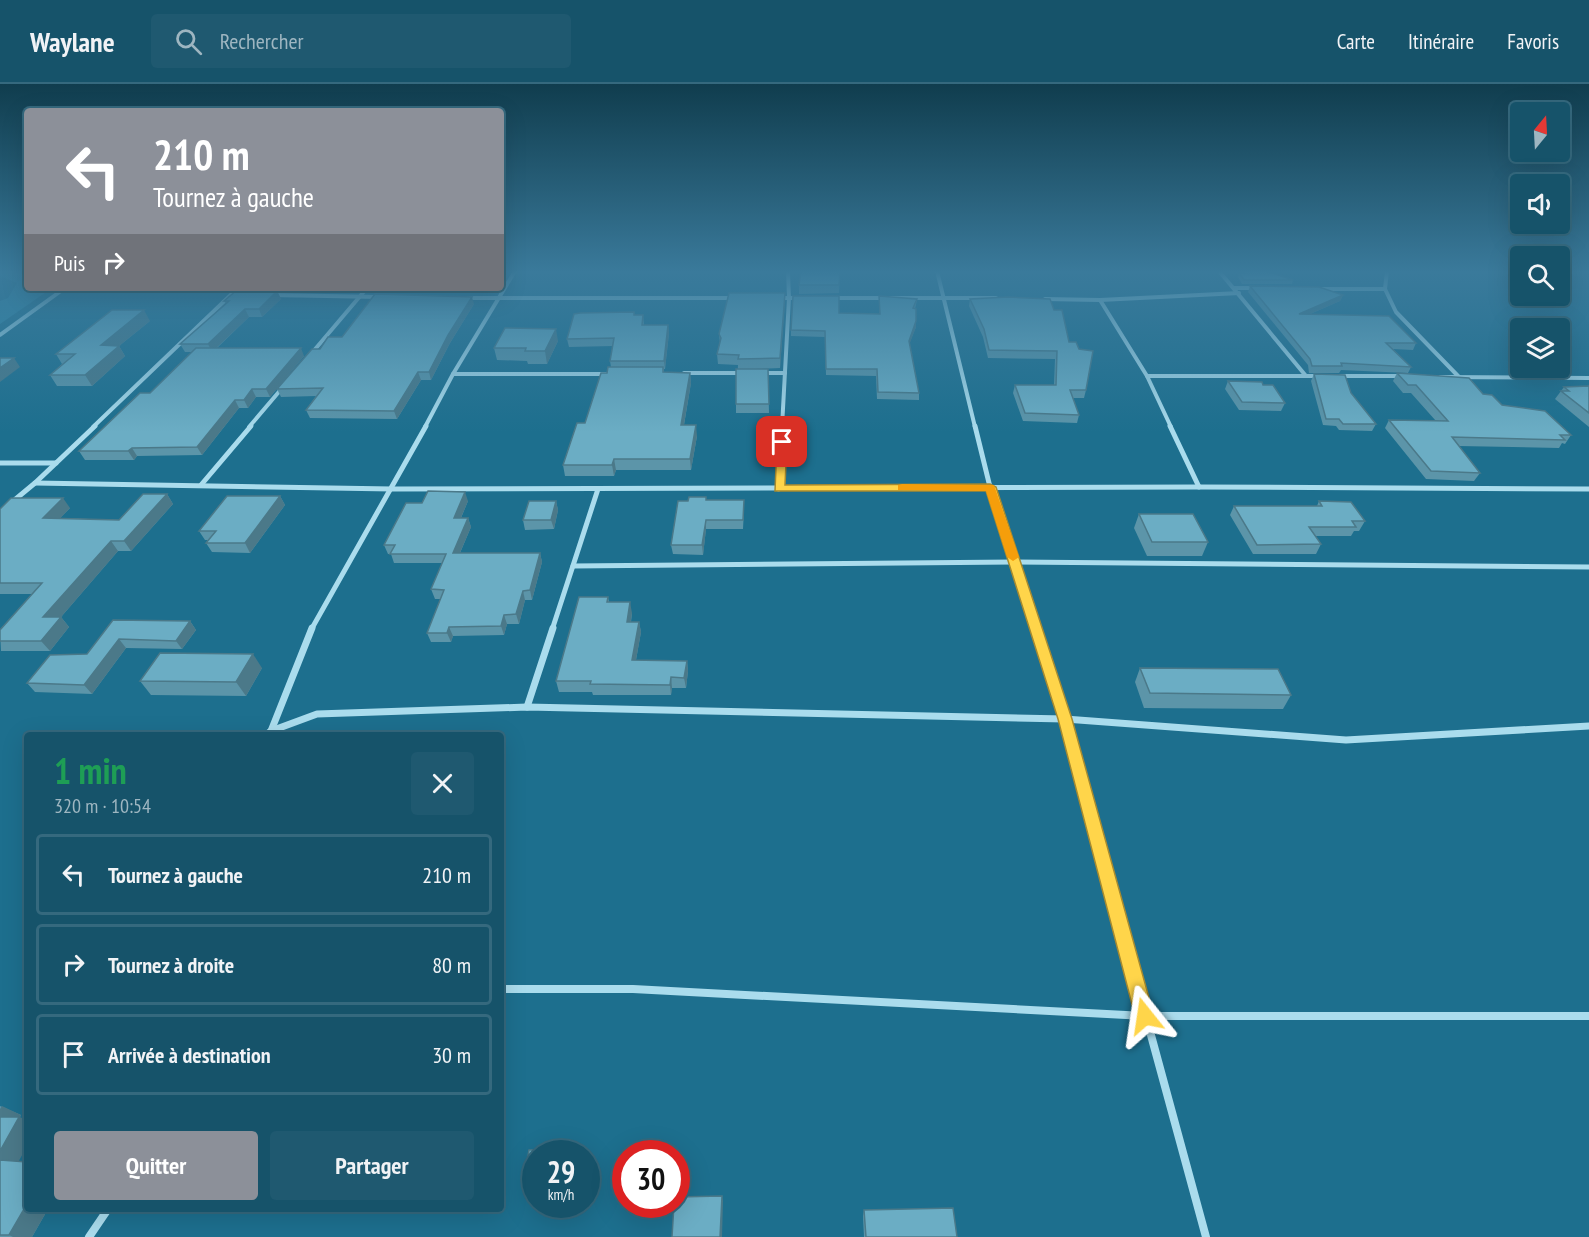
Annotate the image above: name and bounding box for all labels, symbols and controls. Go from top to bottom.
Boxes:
search box [151,14,571,68]
text: Waylane [30,23,115,60]
icon: search [172,25,205,58]
text: Rechercher [220,27,304,55]
text: Carte [1337,28,1375,55]
text: Itinéraire [1408,28,1474,55]
text: Favoris [1507,28,1559,55]
north arrow [1510,102,1570,162]
map controls [1510,102,1570,378]
text: 210 m [153,127,250,182]
icon: left [54,132,132,210]
button: sound [1510,174,1570,234]
text: Tournez à gauche [153,180,314,214]
icon: right [97,246,130,279]
button: search [1510,246,1570,306]
text: Puis [54,249,85,277]
button: layers [1510,318,1570,378]
pin [756,416,807,467]
icon: arrive [765,425,798,458]
text: 1 min [54,747,127,794]
button: close [411,752,474,815]
text: 320 m · 10:54 [54,793,151,819]
icon: left [57,858,90,891]
text: Tournez à gauche [108,861,243,889]
text: 210 m [422,861,471,889]
icon: right [57,948,90,981]
text: Tournez à droite [108,951,234,979]
text: 80 m [432,951,471,979]
position arrow [1113,984,1177,1048]
icon: arrive [57,1038,90,1071]
text: Arrivée à destination [108,1041,271,1069]
text: 30 m [432,1041,471,1069]
button: Quitter [54,1131,258,1200]
button: Partager [270,1131,474,1200]
speed limit sign: 30 [612,1140,690,1218]
text: 29 [547,1152,575,1191]
text: km/h [548,1185,574,1204]

